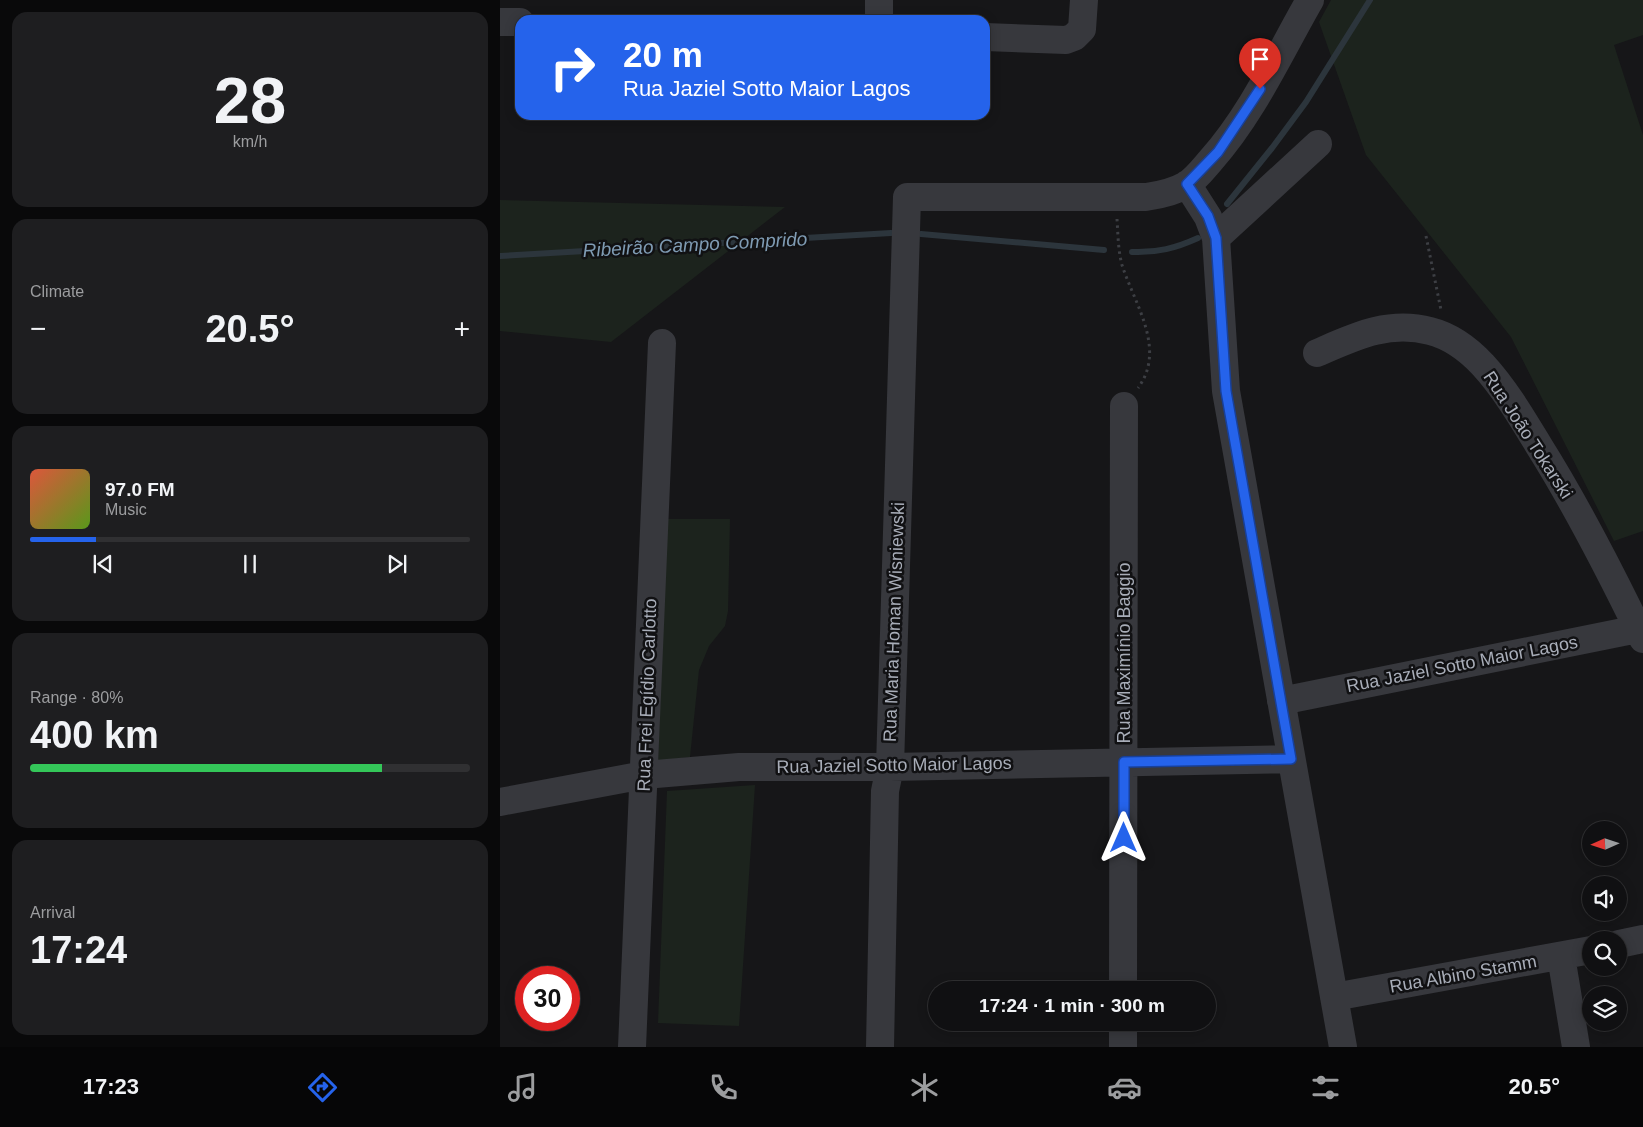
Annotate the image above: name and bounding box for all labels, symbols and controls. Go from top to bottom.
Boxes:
icon: right [540,35,605,100]
text: 20 m [623,35,703,74]
pin [1239,38,1281,89]
icon: arrive [1246,45,1274,73]
text: 28 [214,64,286,137]
text: Rua Jaziel Sotto Maior Lagos [623,76,910,101]
text: km/h [233,133,267,150]
water label: Ribeirão Campo Comprido [582,228,808,261]
text: Climate [30,283,84,300]
text: 20.5° [205,308,295,350]
text: − [30,313,46,344]
text: + [454,313,470,344]
street label: Rua João Tokarski [1479,368,1577,502]
text: 97.0 FM [105,479,175,500]
text: Music [105,501,147,518]
street label: Rua Maria Homan Wisniewski [880,502,908,742]
icon: previous [89,550,117,578]
icon: pause [236,550,264,578]
icon: next [383,550,411,578]
street label: Rua Maximínio Baggio [1114,562,1134,744]
street label: Rua Frei Egídio Carlotto [634,598,660,792]
street label: Rua Jaziel Sotto Maior Lagos [1345,632,1579,696]
text: Range · 80% [30,689,123,706]
text: 400 km [30,714,159,756]
street label: Rua Jaziel Sotto Maior Lagos [776,753,1012,777]
position arrow [1097,811,1149,863]
north arrow [1582,821,1628,866]
map controls [1582,821,1627,1031]
button: sound [1582,876,1627,921]
text: Arrival [30,904,75,921]
text: 17:24 [30,929,127,971]
button: search [1582,931,1627,976]
street label: Rua Albino Stamm [1388,951,1538,997]
speed limit sign: 30 [515,966,580,1031]
button: layers [1582,986,1627,1031]
text: 17:24 · 1 min · 300 m [979,995,1165,1016]
icon: directions [305,1070,340,1105]
icon: music [505,1070,540,1105]
icon: phone [706,1070,741,1105]
icon: climate [907,1070,942,1105]
icon: car [1107,1070,1142,1105]
icon: filters [1308,1070,1343,1105]
text: 17:23 [83,1074,139,1099]
text: 20.5° [1508,1074,1560,1099]

